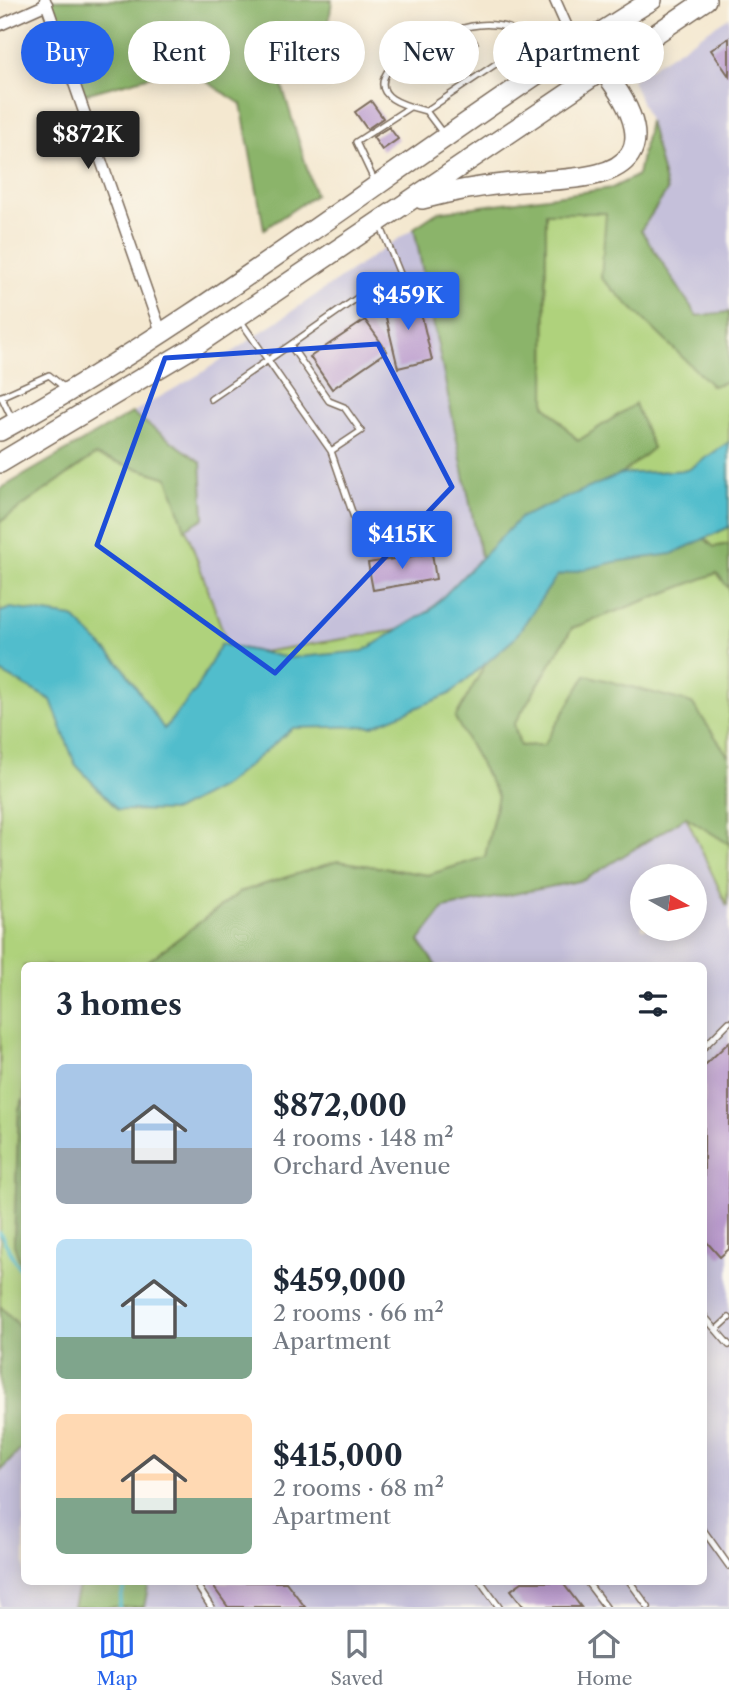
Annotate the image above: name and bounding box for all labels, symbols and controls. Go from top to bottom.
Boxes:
chip: Buy [21,21,114,84]
chip: Rent [128,21,230,84]
chip: Filters [244,21,365,84]
chip: New [379,21,479,84]
chip: Apartment [493,21,664,84]
pin: $872K [39,111,137,171]
text: $872K [53,120,123,148]
pin: $459K [359,272,457,332]
text: $459K [372,281,444,309]
pin: $415K [353,512,451,571]
text: $415K [368,520,436,548]
north arrow [630,864,707,942]
map controls [630,864,707,941]
icon: filters [634,985,672,1023]
text: 3 homes [56,986,182,1023]
text: $872,000 [273,1087,407,1124]
icon: home [112,1092,196,1176]
text: 4 rooms · 148 m² [273,1124,454,1152]
text: Orchard Avenue [273,1152,450,1180]
text: $459,000 [273,1262,406,1299]
icon: home [112,1267,196,1351]
text: 2 rooms · 66 m² [273,1299,444,1327]
text: Apartment [273,1327,391,1355]
text: $415,000 [273,1437,403,1474]
icon: home [112,1442,196,1526]
text: 2 rooms · 68 m² [273,1474,444,1502]
text: Apartment [273,1502,391,1530]
tab: Map [97,1625,137,1690]
tab: Saved [331,1625,383,1690]
tab: Home [577,1625,632,1690]

